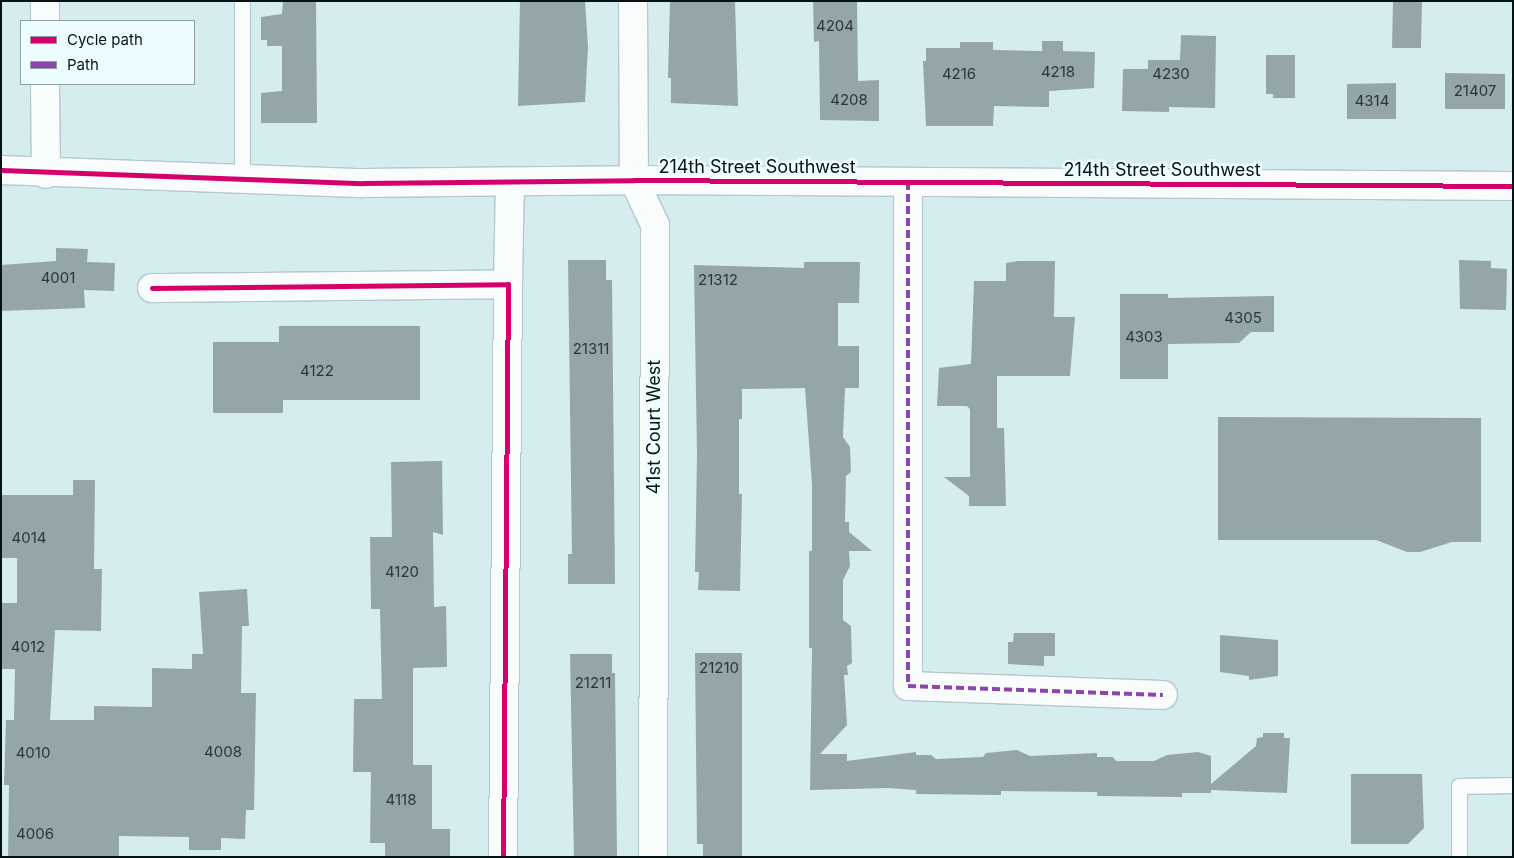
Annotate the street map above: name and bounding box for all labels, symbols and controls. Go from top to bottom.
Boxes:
house number: 4204 [816,17,854,35]
legend [20,20,195,85]
text: Cycle path [67,30,143,49]
text: Path [67,55,99,74]
house number: 4218 [1041,63,1075,81]
house number: 4216 [942,65,976,83]
house number: 4230 [1152,65,1190,83]
house number: 21407 [1454,82,1496,100]
house number: 4208 [830,91,868,109]
house number: 4314 [1355,92,1389,110]
street label: 214th Street Southwest [658,156,856,178]
street label: 214th Street Southwest [1063,159,1261,181]
house number: 4001 [41,269,75,287]
house number: 21312 [698,271,738,289]
house number: 4305 [1224,309,1262,327]
house number: 4303 [1125,328,1163,346]
house number: 21311 [573,340,609,358]
street label: 41st Court West [643,360,665,494]
house number: 4122 [300,362,334,380]
house number: 4014 [12,529,46,547]
house number: 4120 [385,563,419,581]
house number: 4012 [11,638,45,656]
house number: 21210 [699,659,739,677]
house number: 21211 [575,674,611,692]
house number: 4008 [204,743,242,761]
house number: 4010 [16,744,50,762]
house number: 4118 [386,791,416,809]
house number: 4006 [16,825,54,843]

